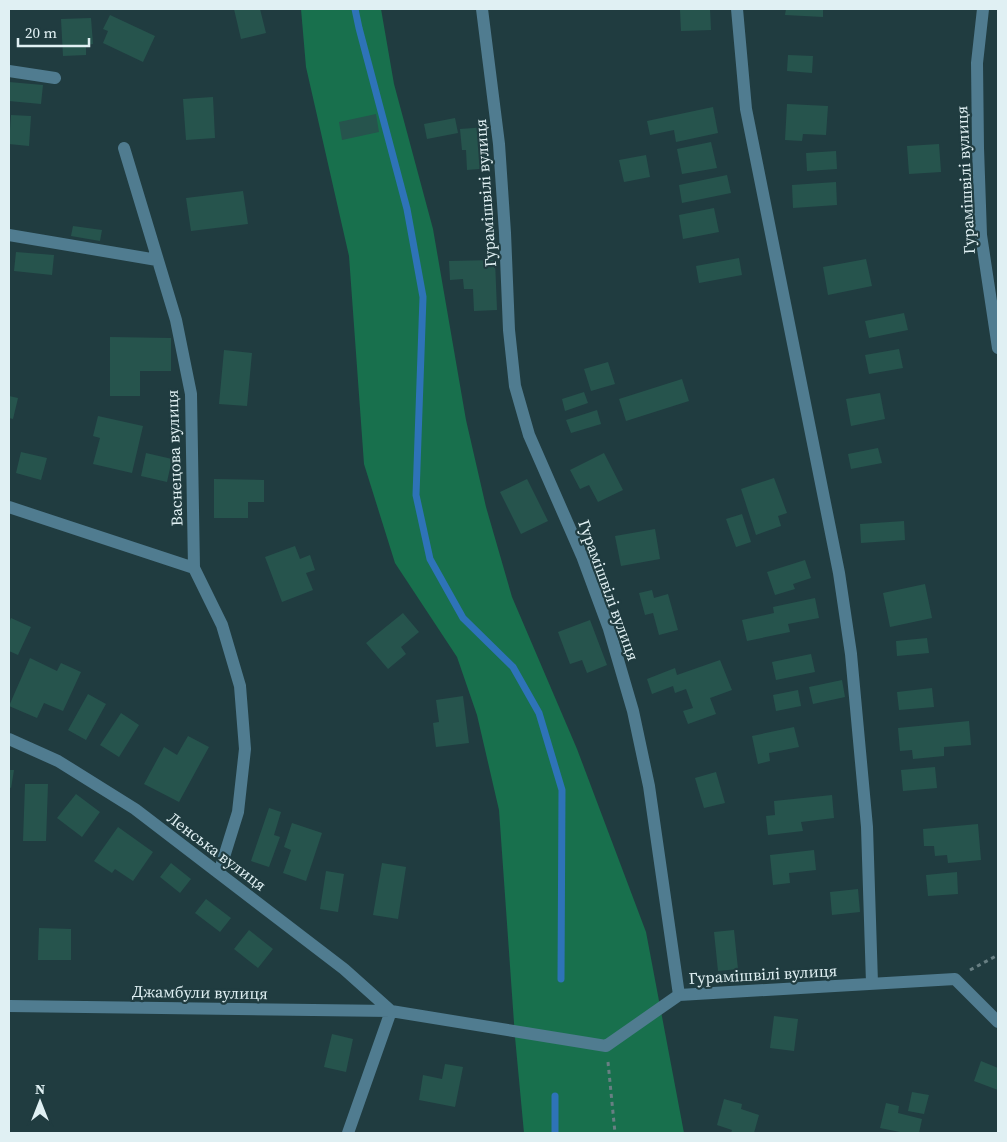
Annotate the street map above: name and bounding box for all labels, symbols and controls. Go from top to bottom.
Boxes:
scale bar [18,15,89,47]
text: 20 m [25,22,57,43]
street label: Гурамішвілі вулиця [950,105,980,255]
street label: Гурамішвілі вулиця [469,118,501,268]
street label: Васнецова вулиця [161,389,187,527]
street label: Гурамішвілі вулиця [573,516,645,664]
street label: Ленська вулиця [163,806,271,896]
street label: Гурамішвілі вулиця [688,959,838,989]
street label: Джамбули вулиця [132,980,268,1004]
north arrow [15,1077,65,1127]
text: N [35,1079,45,1099]

